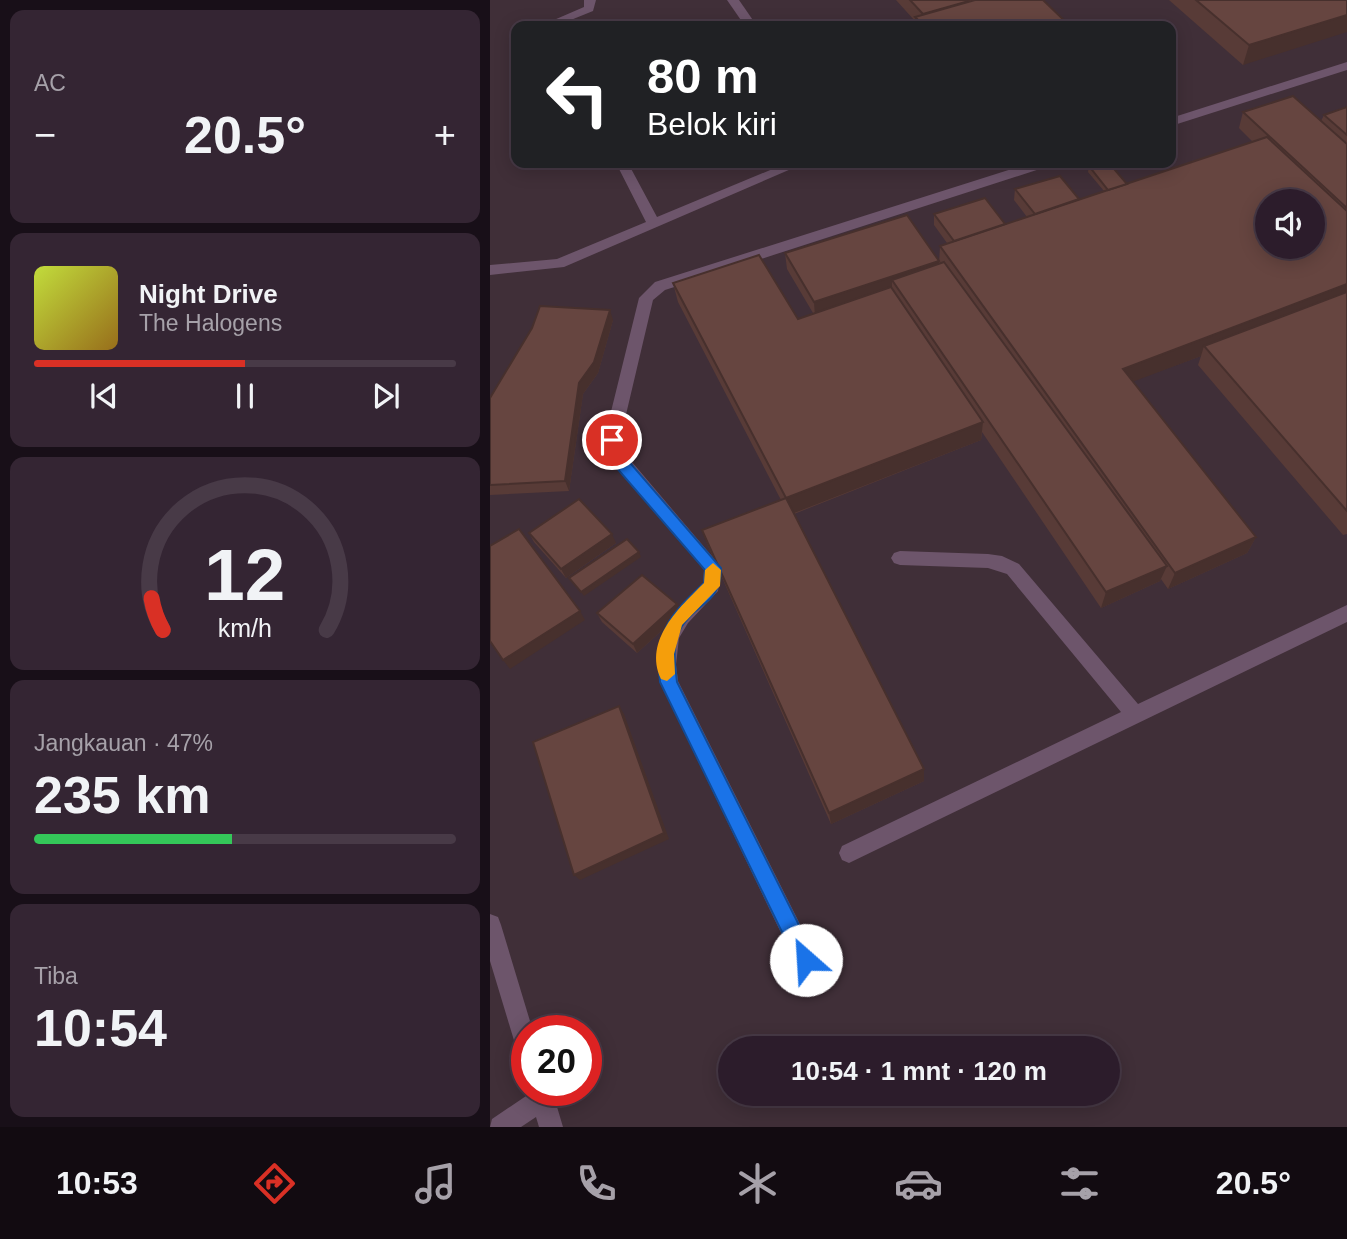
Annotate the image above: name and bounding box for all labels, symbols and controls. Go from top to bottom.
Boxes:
icon: left [532,49,623,140]
text: 80 m [647,49,759,103]
text: AC [34,70,66,96]
text: 20.5° [184,106,306,164]
text: Belok kiri [647,106,777,142]
text: − [34,114,56,156]
text: + [434,114,456,156]
map controls [1255,189,1325,259]
button: sound [1255,189,1325,259]
text: Night Drive [139,279,278,309]
text: The Halogens [139,310,282,336]
icon: previous [85,377,123,415]
icon: pause [226,377,264,415]
icon: next [367,377,405,415]
pin [582,410,642,470]
icon: arrive [593,421,631,459]
text: 12 [205,534,285,615]
text: km/h [218,613,272,641]
text: Jangkauan · 47% [34,730,213,756]
text: 235 km [34,766,210,824]
position arrow [769,923,843,997]
text: Tiba [34,963,78,989]
text: 10:54 [34,999,167,1057]
speed limit sign: 20 [511,1015,602,1106]
text: 10:54 · 1 mnt · 120 m [791,1056,1047,1086]
icon: directions [250,1159,299,1208]
icon: music [411,1159,460,1208]
icon: phone [572,1159,621,1208]
icon: climate [733,1159,782,1208]
icon: car [894,1159,943,1208]
icon: filters [1055,1159,1104,1208]
text: 10:53 [56,1165,138,1201]
text: 20.5° [1216,1165,1291,1201]

